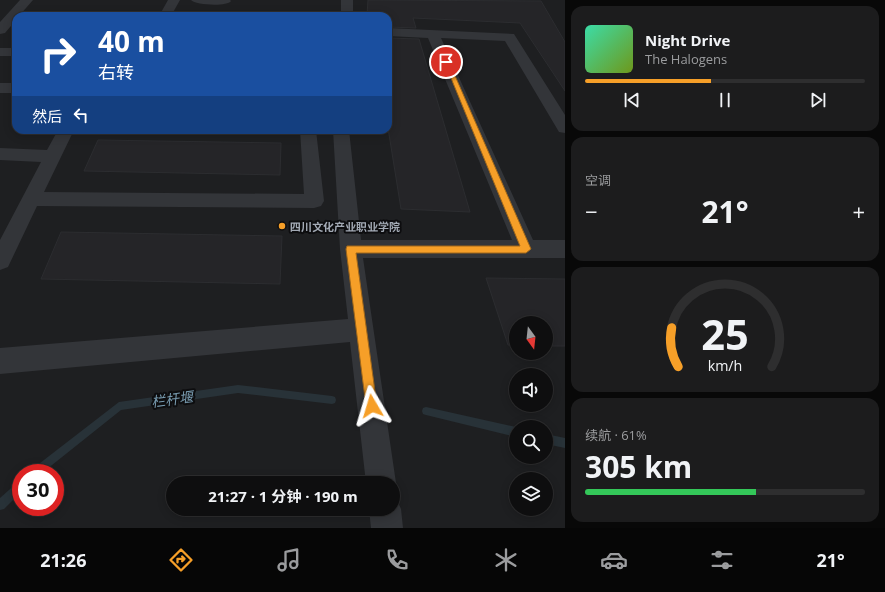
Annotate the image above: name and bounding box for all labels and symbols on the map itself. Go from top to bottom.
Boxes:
pin [429,45,463,79]
place label: 四川文化产业职业学院 [290,219,400,234]
marker: 四川文化产业职业学院 [277,221,287,231]
north arrow [509,316,553,360]
position arrow [351,385,393,427]
water label: 栏杆堰 [150,386,196,411]
speed limit sign: 30 [12,464,64,516]

